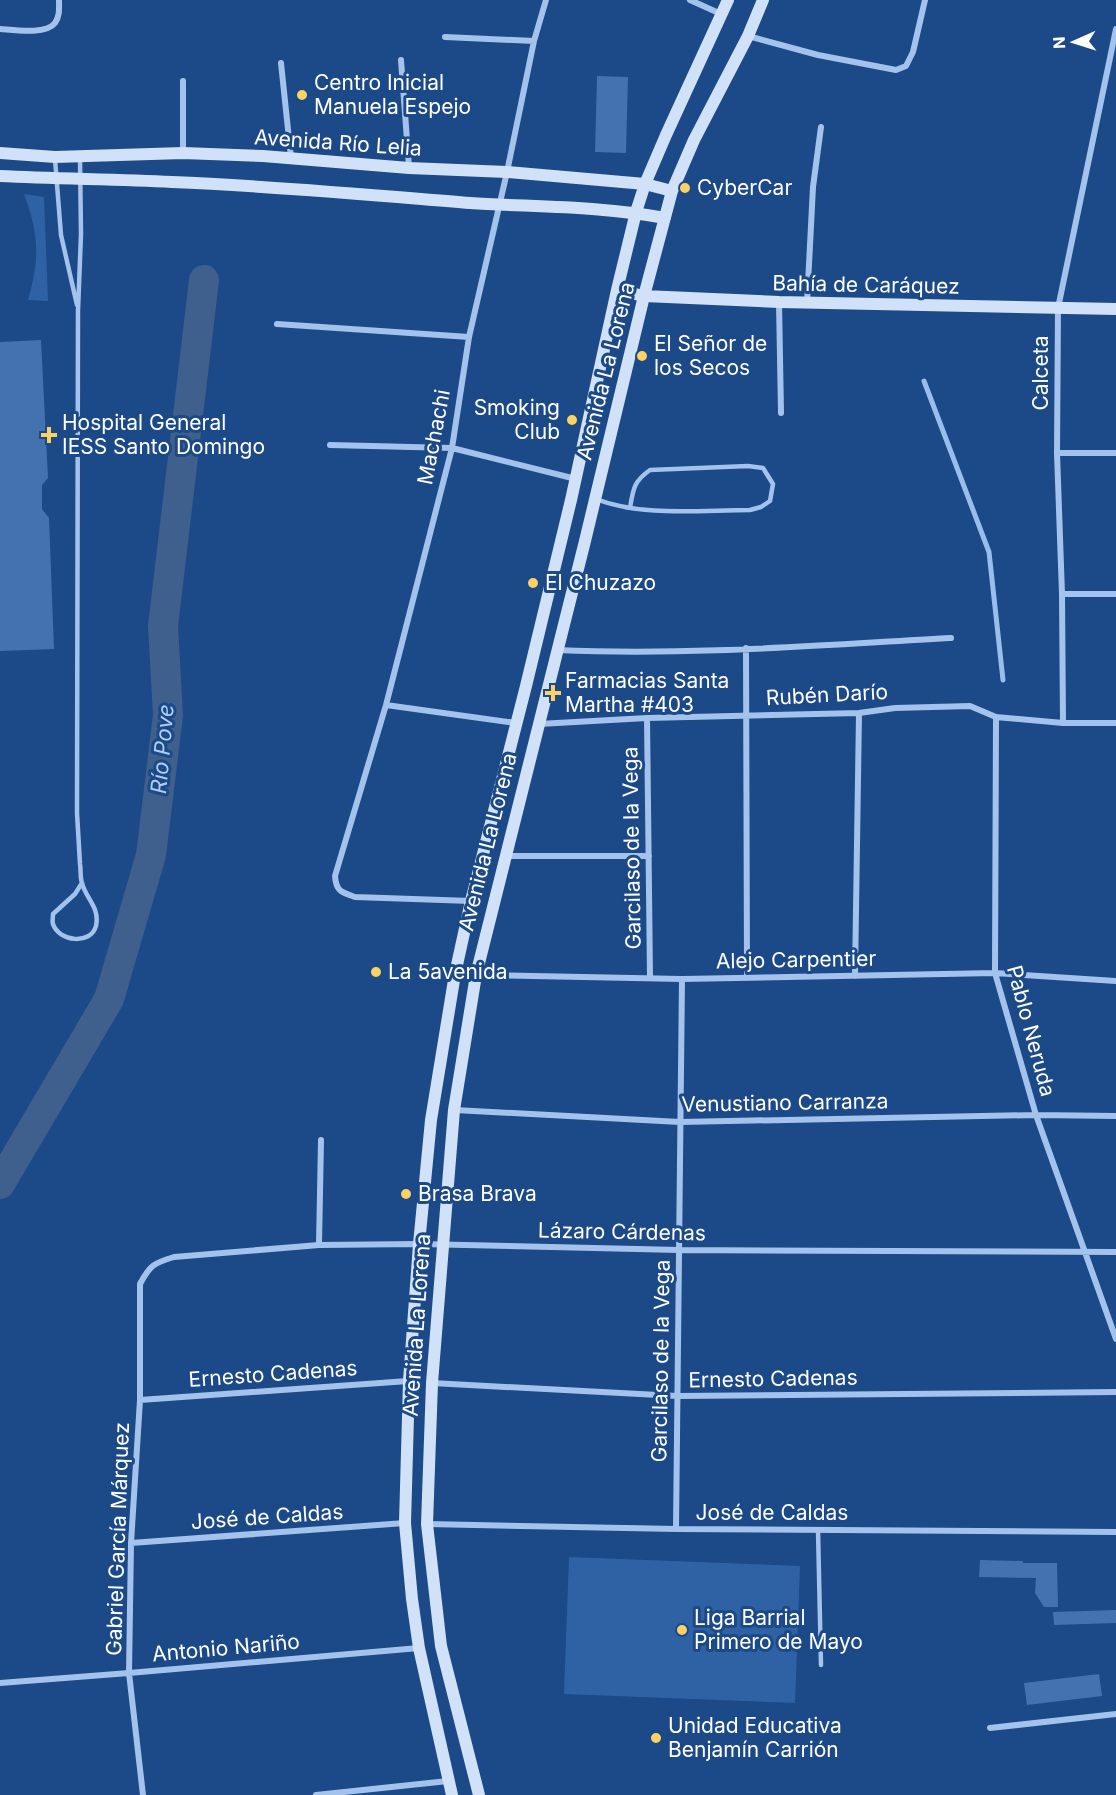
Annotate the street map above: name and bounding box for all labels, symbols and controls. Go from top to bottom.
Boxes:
north arrow [1044,12,1104,72]
text: N [1049,36,1069,49]
place label: Centro Inicial Manuela Espejo [314,70,471,119]
marker: Centro Inicial Manuela Espejo [295,88,309,102]
street label: Avenida Río Lelia [253,124,423,161]
place label: CyberCar [697,175,792,200]
marker: CyberCar [678,181,692,195]
street label: Bahía de Caráquez [772,270,960,299]
street label: Avenida La Lorena [571,279,640,463]
place label: El Señor de los Secos [654,331,767,380]
street label: Calceta [1028,335,1053,411]
marker: El Señor de los Secos [635,349,649,363]
street label: Machachi [412,387,455,487]
place label: Smoking Club [474,395,560,444]
place label: Hospital General IESS Santo Domingo [62,410,265,459]
marker: Smoking Club [565,413,579,427]
marker: Hospital General IESS Santo Domingo [40,426,58,444]
place label: El Chuzazo [545,570,656,595]
marker: El Chuzazo [526,576,540,590]
place label: Farmacias Santa Martha #403 [565,668,729,717]
street label: Rubén Darío [765,679,889,710]
marker: Farmacias Santa Martha #403 [546,686,560,700]
water label: Río Pove [145,703,179,795]
street label: Garcilaso de la Vega [617,746,646,950]
street label: Avenida La Lorena [453,750,522,934]
street label: Alejo Carpentier [716,946,876,973]
place label: La 5avenida [388,959,508,984]
street label: Pablo Neruda [1002,963,1061,1099]
marker: La 5avenida [369,965,383,979]
street label: Venustiano Carranza [681,1088,889,1117]
place label: Brasa Brava [418,1181,537,1206]
marker: Brasa Brava [399,1187,413,1201]
street label: Lázaro Cárdenas [538,1218,706,1245]
street label: Avenida La Lorena [398,1233,435,1417]
street label: Garcilaso de la Vega [646,1259,675,1463]
street label: Ernesto Cadenas [188,1355,358,1392]
street label: Ernesto Cadenas [688,1365,858,1392]
street label: Gabriel García Márquez [101,1422,134,1656]
street label: José de Caldas [190,1499,344,1534]
street label: José de Caldas [696,1500,848,1525]
place label: Liga Barrial Primero de Mayo [694,1605,863,1654]
marker: Liga Barrial Primero de Mayo [675,1623,689,1637]
street label: Antonio Nariño [151,1629,301,1666]
place label: Unidad Educativa Benjamín Carrión [668,1713,842,1762]
marker: Unidad Educativa Benjamín Carrión [649,1731,663,1745]

